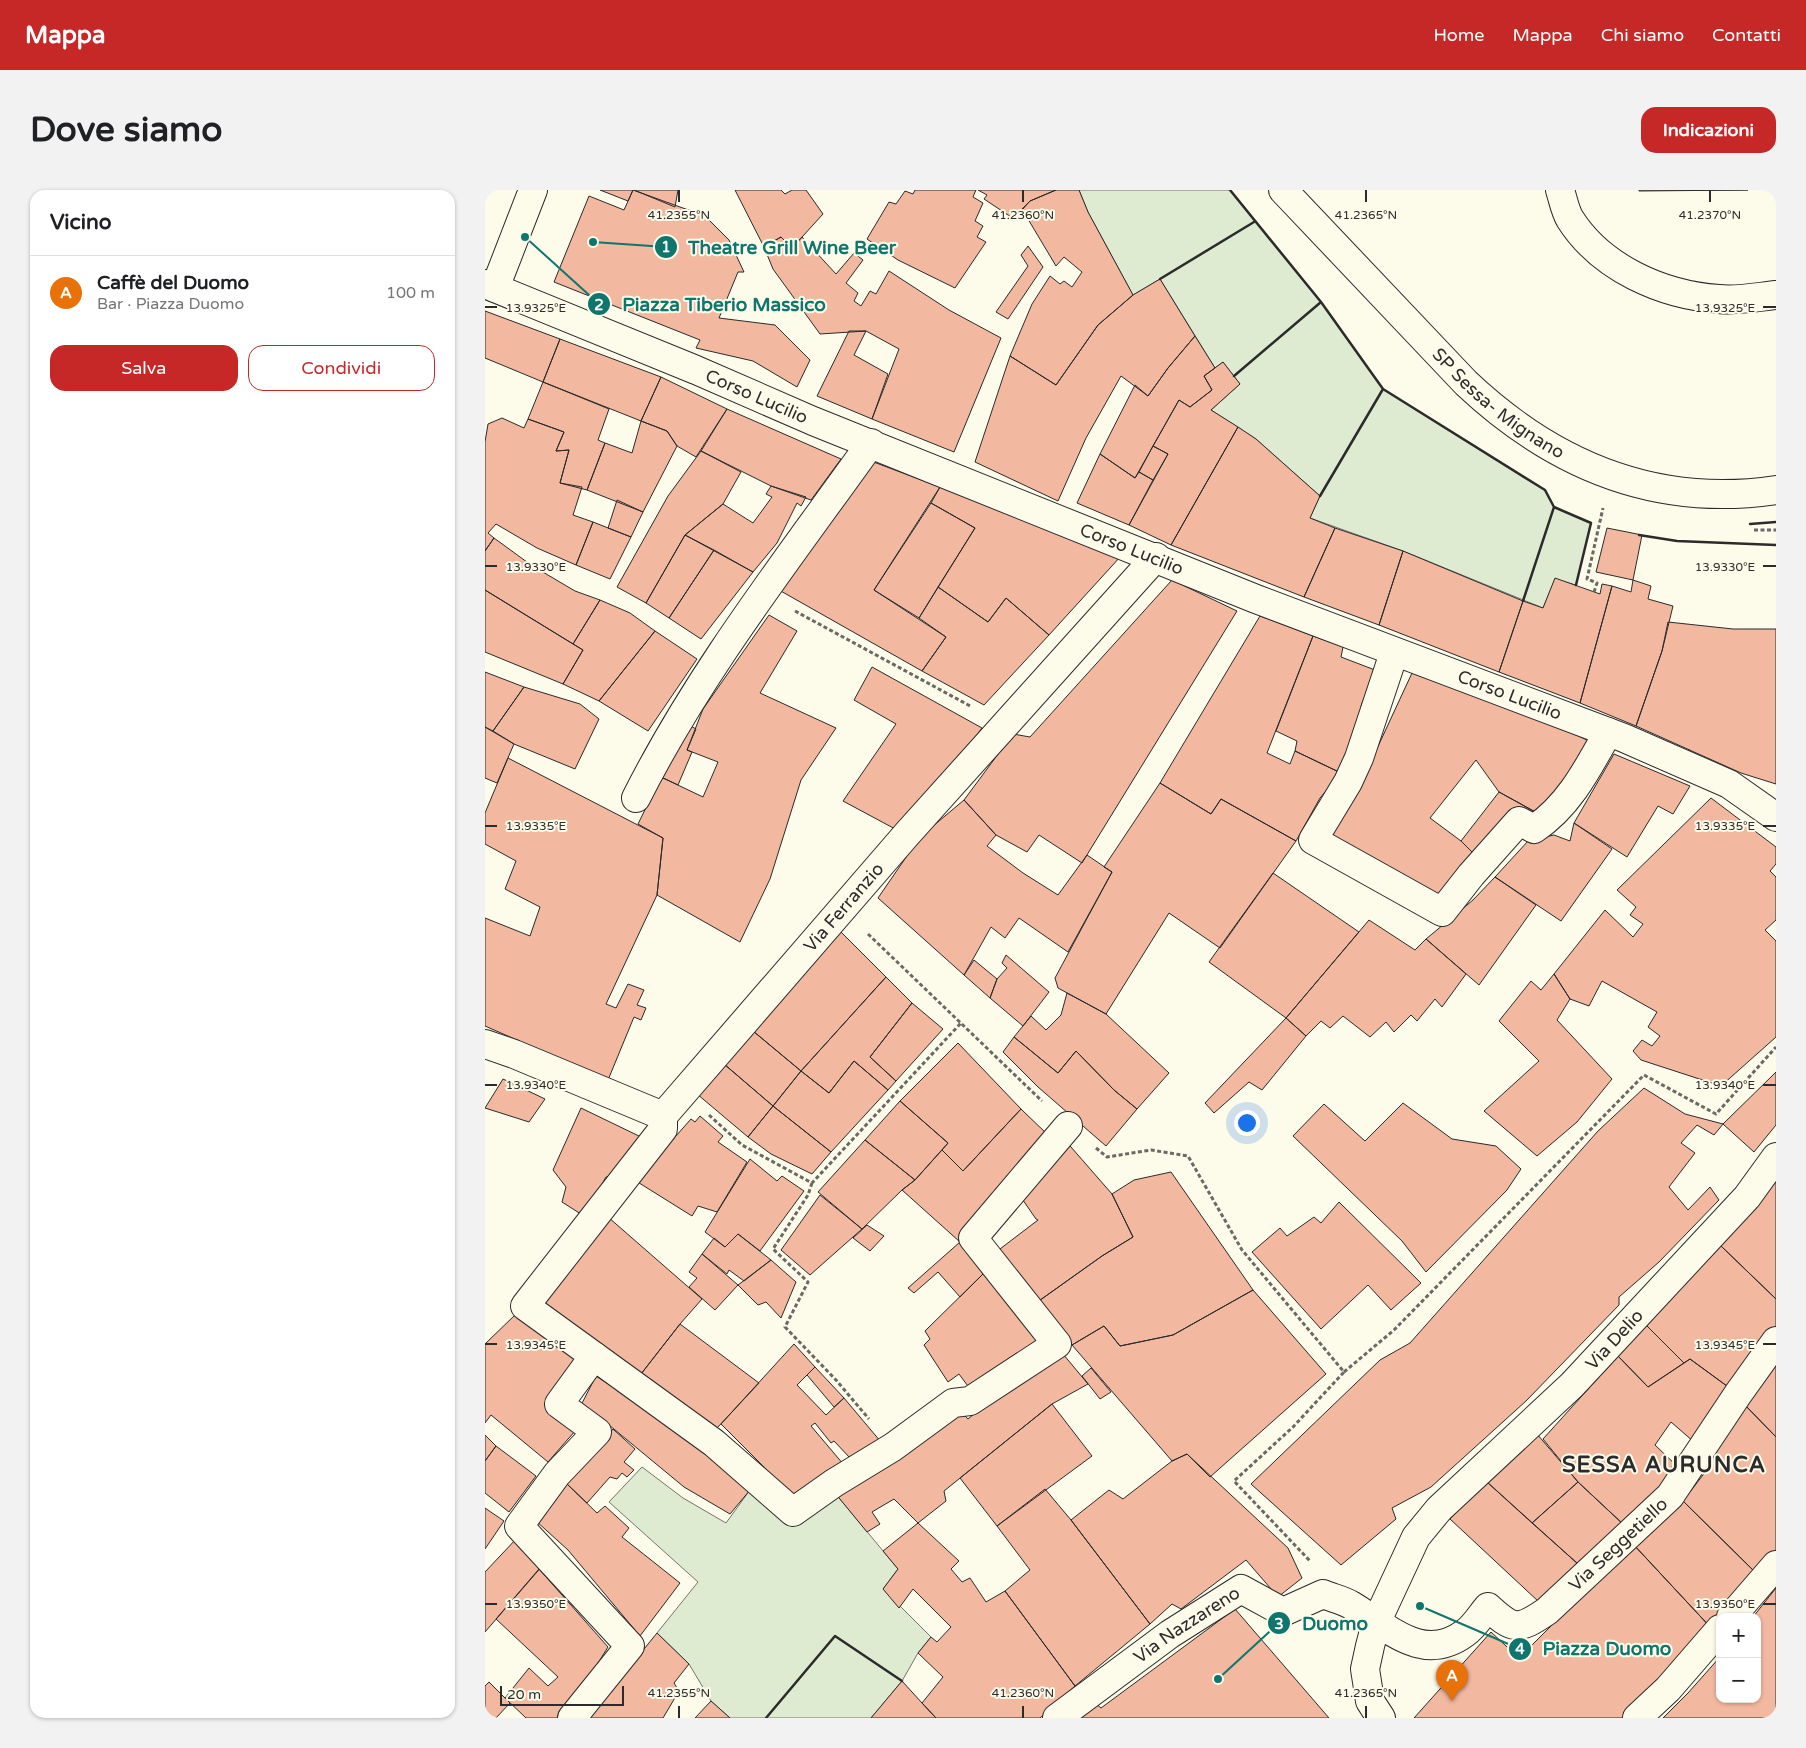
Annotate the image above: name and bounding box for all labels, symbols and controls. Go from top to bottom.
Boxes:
text: Mappa [25,21,105,50]
text: Home [1433,24,1484,46]
text: Mappa [1512,24,1573,46]
text: Chi siamo [1601,24,1684,46]
text: Contatti [1712,24,1781,46]
button: Indicazioni [1641,107,1776,153]
text: Dove siamo [30,109,222,151]
text: 41.2355°N [648,208,710,222]
text: 41.2360°N [992,208,1054,222]
text: 41.2365°N [1335,208,1397,222]
text: 41.2370°N [1679,208,1741,222]
text: Vicino [50,210,112,235]
callout: Theatre Grill Wine Beer [654,230,906,264]
text: Theatre Grill Wine Beer [687,237,897,259]
text: 1 [661,238,671,256]
text: Caffè del Duomo [97,272,249,294]
text: A [60,283,72,303]
text: 100 m [386,283,435,303]
callout: Piazza Tiberio Massico [587,287,835,321]
text: Bar · Piazza Duomo [97,294,244,314]
text: Piazza Tiberio Massico [622,294,826,316]
text: 2 [594,296,604,314]
text: 13.9325°E [506,301,566,315]
text: 13.9325°E [1695,301,1755,315]
street label: SP Sessa- Mignano [1428,343,1568,463]
button: Salva [50,345,238,391]
button: Condividi [248,345,435,391]
street label: Corso Lucilio [702,364,811,428]
street label: Corso Lucilio [1077,518,1187,580]
text: 13.9330°E [506,560,567,574]
text: 13.9330°E [1695,560,1756,574]
street label: Corso Lucilio [1454,665,1565,724]
text: 13.9335°E [506,819,566,833]
text: 13.9335°E [1695,819,1755,833]
street label: Via Ferranzio [799,858,888,957]
text: 13.9340°E [506,1078,567,1092]
text: 13.9340°E [1695,1078,1756,1092]
your location [1234,1110,1260,1136]
street label: Via Delio [1581,1305,1648,1374]
text: 13.9345°E [506,1338,566,1352]
text: 13.9345°E [1695,1338,1755,1352]
district label: SESSA AURUNCA [1562,1452,1766,1478]
street label: Via Seggetiello [1564,1493,1672,1596]
street label: Via Nazzareno [1129,1581,1244,1668]
text: 13.9350°E [506,1597,567,1611]
text: 13.9350°E [1695,1597,1756,1611]
callout: Duomo [1267,1606,1378,1640]
text: Duomo [1302,1613,1368,1635]
map controls [1716,1613,1761,1703]
button: + [1716,1613,1761,1658]
text: 3 [1274,1615,1284,1633]
callout: Piazza Duomo [1508,1632,1682,1666]
text: Piazza Duomo [1543,1638,1671,1660]
text: 4 [1515,1640,1525,1658]
button: − [1716,1658,1761,1703]
pin: A [1436,1660,1468,1701]
scale bar [500,1683,624,1706]
text: 20 m [507,1686,541,1703]
text: 41.2355°N [648,1686,710,1700]
text: 41.2360°N [992,1686,1054,1700]
text: 41.2365°N [1335,1686,1397,1700]

